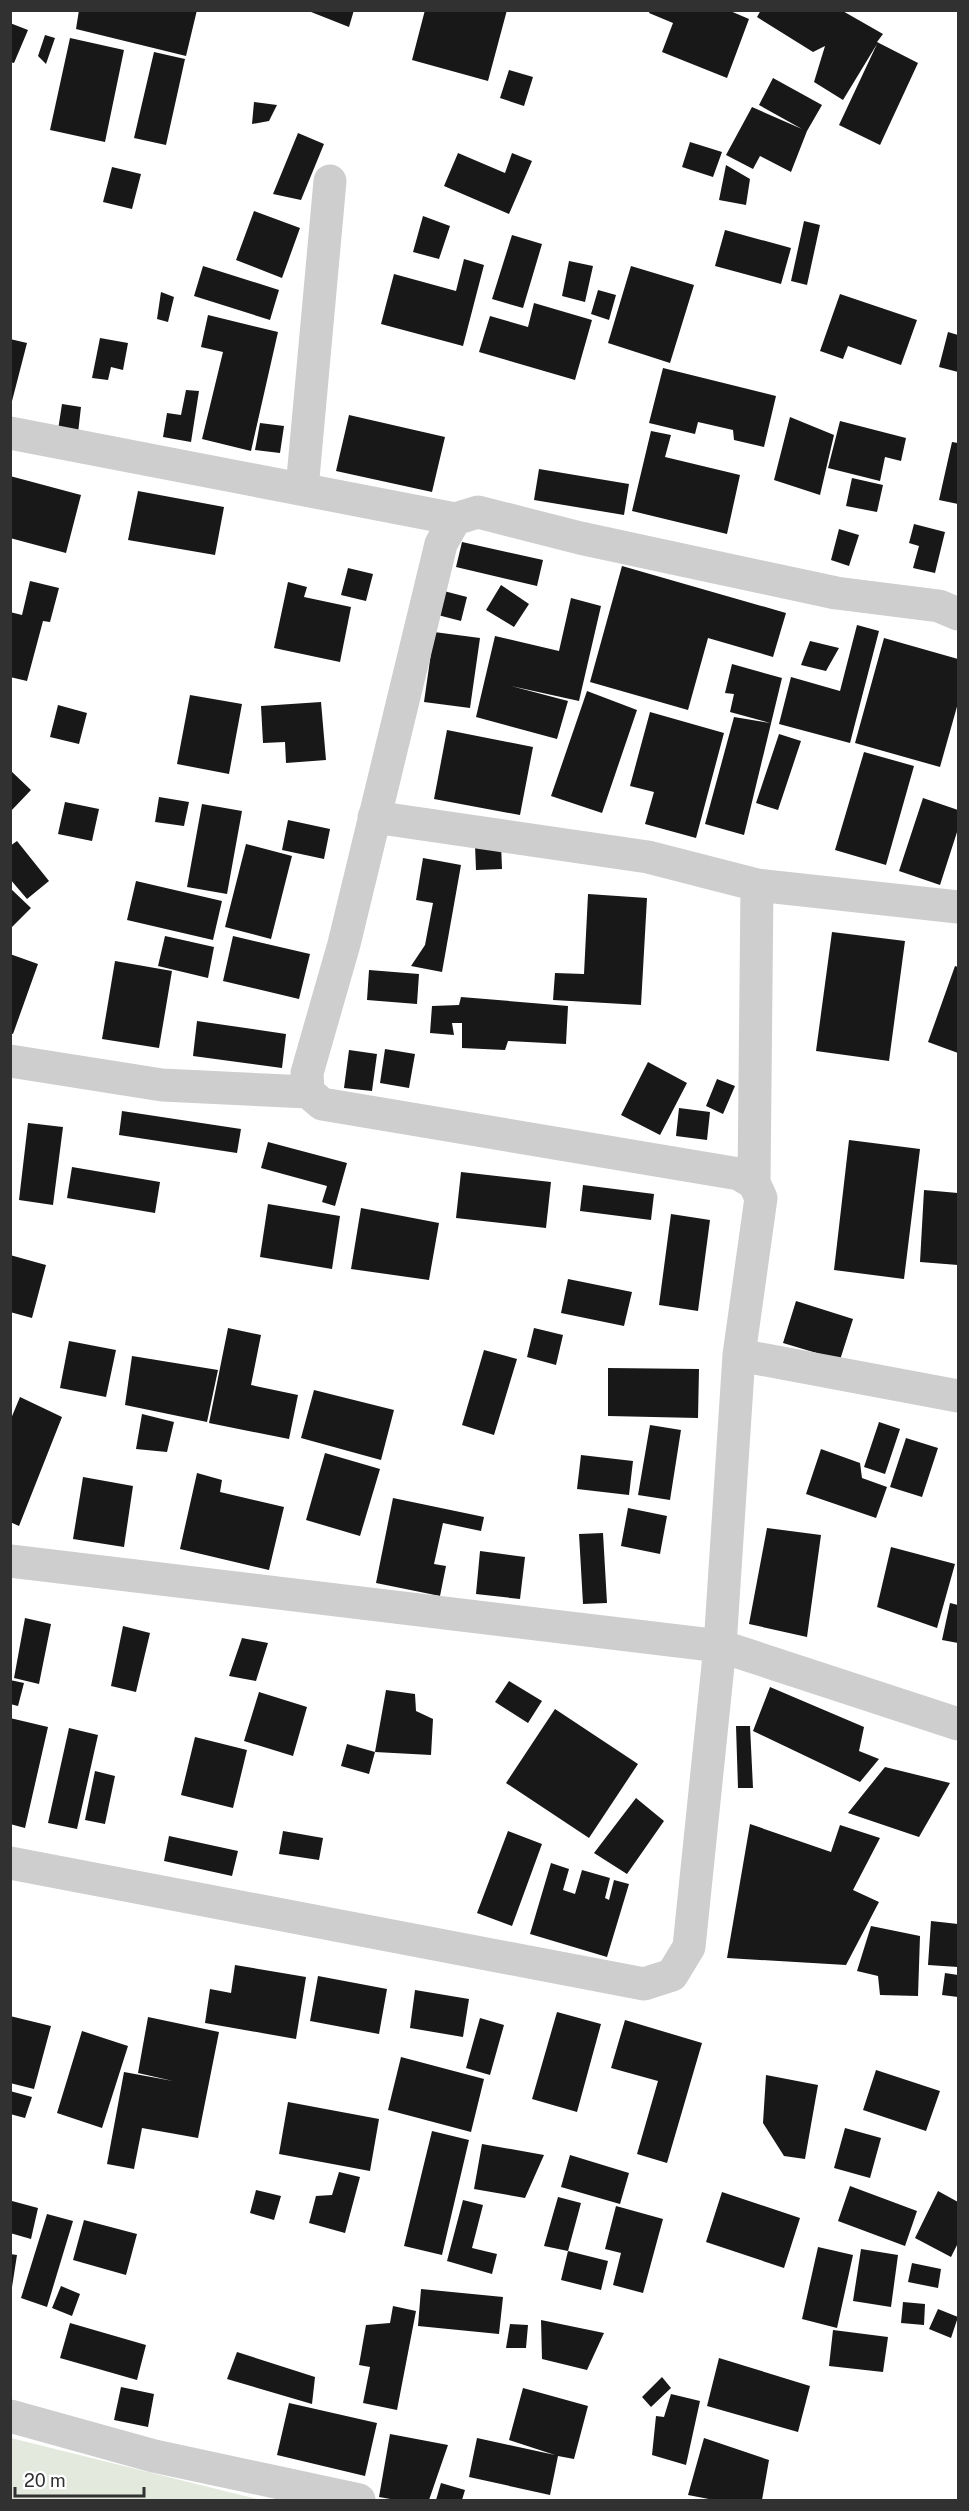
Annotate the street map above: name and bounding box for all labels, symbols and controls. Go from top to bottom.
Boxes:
scale bar [15,2460,144,2498]
text: 20 m [24,2470,66,2491]

